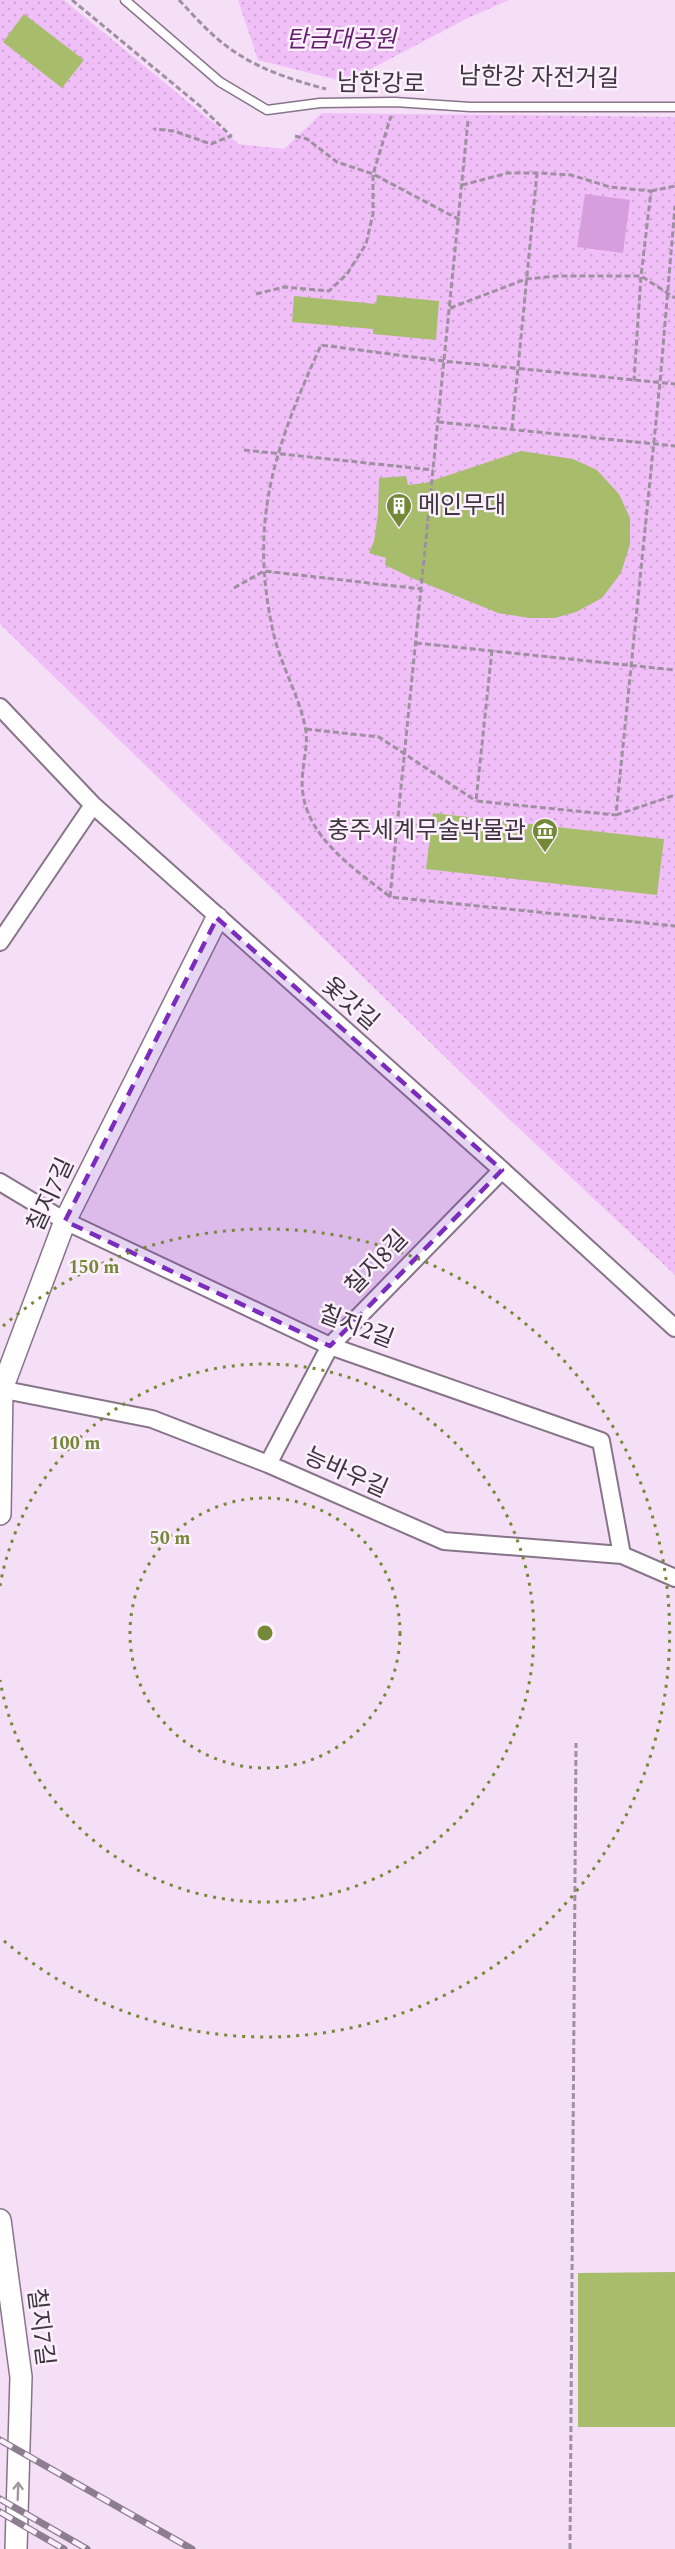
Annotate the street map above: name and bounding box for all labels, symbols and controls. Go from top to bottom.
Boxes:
park label: 탄금대공원 [286,22,398,58]
street label: 남한강 자전거길 [458,59,620,97]
street label: 남한강로 [337,65,425,103]
place label: 메인무대 [418,488,506,524]
building icon: 메인무대 [384,491,414,529]
place label: 충주세계무술박물관 [327,813,526,849]
museum icon: 충주세계무술박물관 [530,816,560,854]
street label: 옻갓길 [313,969,387,1039]
street label: 칠지7길 [18,1152,84,1238]
street label: 칠지8길 [337,1222,417,1304]
text: 150 m [68,1254,120,1281]
street label: 칠지2길 [313,1296,399,1358]
text: 100 m [49,1430,101,1457]
street label: 능바우길 [298,1439,394,1507]
text: 50 m [150,1525,190,1552]
centre of rings [255,1623,275,1643]
street label: 칠지7길 [17,2286,63,2368]
one-way arrow [12,2481,23,2501]

